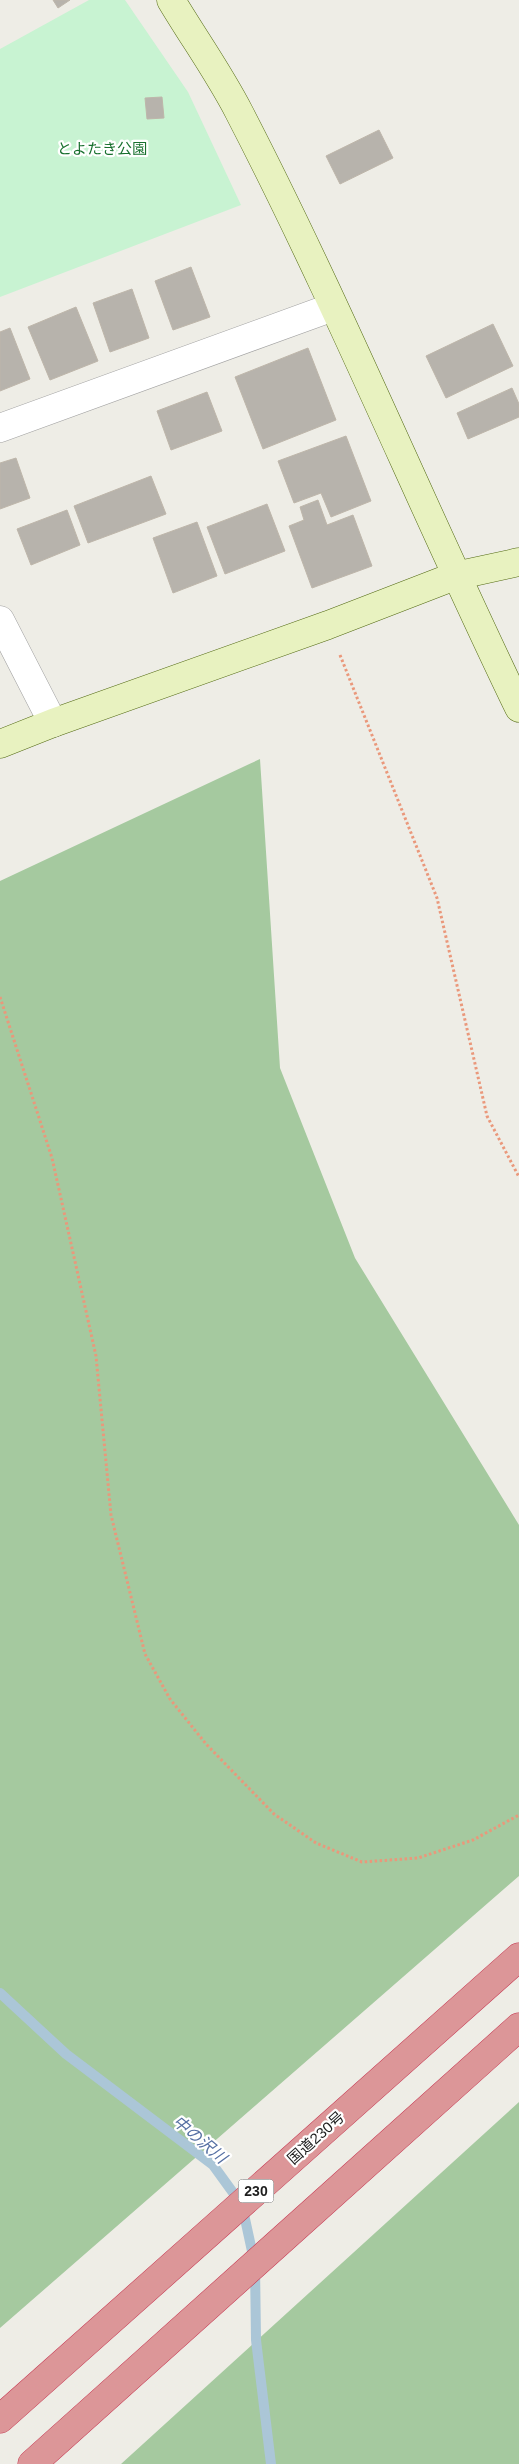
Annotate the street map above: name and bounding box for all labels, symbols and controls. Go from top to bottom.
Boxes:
park label: とよたき公園 [57,140,147,157]
street label: 国道230号 [284,2108,347,2167]
water label: 中の沢川 [170,2112,231,2168]
road number: 230 [238,2180,274,2202]

